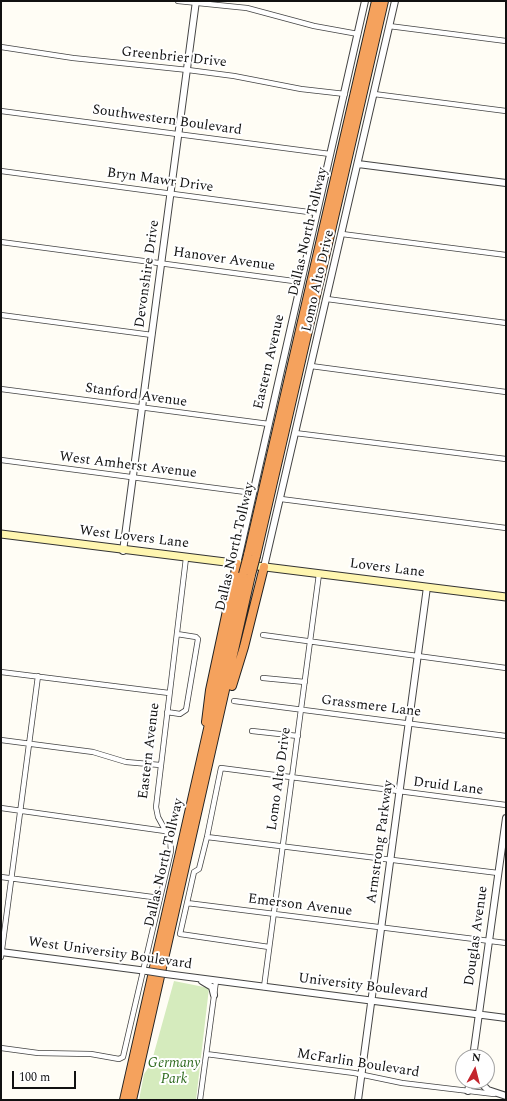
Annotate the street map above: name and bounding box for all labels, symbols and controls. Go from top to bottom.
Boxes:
street label: Greenbrier Drive [121,44,227,72]
street label: Southwestern Boulevard [91,102,243,140]
street label: Bryn Mawr Drive [106,165,214,197]
street label: Dallas North Tollway [286,166,332,298]
street label: Devonshire Drive [132,219,164,329]
street label: Lomo Alto Drive [299,228,339,334]
street label: Hanover Avenue [172,245,276,275]
street label: Eastern Avenue [251,313,289,411]
street label: Stanford Avenue [84,381,188,411]
street label: West Amherst Avenue [58,449,198,483]
street label: Dallas North Tollway [213,481,259,613]
street label: West Lovers Lane [78,523,190,553]
street label: Lovers Lane [348,556,426,582]
street label: Grassmere Lane [320,693,422,721]
street label: Eastern Avenue [136,702,164,800]
street label: Lomo Alto Drive [264,726,296,832]
street label: Druid Lane [412,774,484,800]
street label: Armstrong Parkway [364,779,398,905]
street label: Dallas North Tollway [142,797,188,929]
street label: Douglas Avenue [462,885,492,987]
street label: Emerson Avenue [247,891,353,921]
street label: West University Boulevard [27,934,193,974]
street label: University Boulevard [297,971,429,1003]
street label: McFarlin Boulevard [296,1046,420,1082]
north arrow [455,1049,495,1089]
text: N [471,1049,482,1067]
park label: Germany Park [148,1056,200,1088]
scale bar [14,1063,78,1089]
text: 100 m [19,1068,50,1087]

